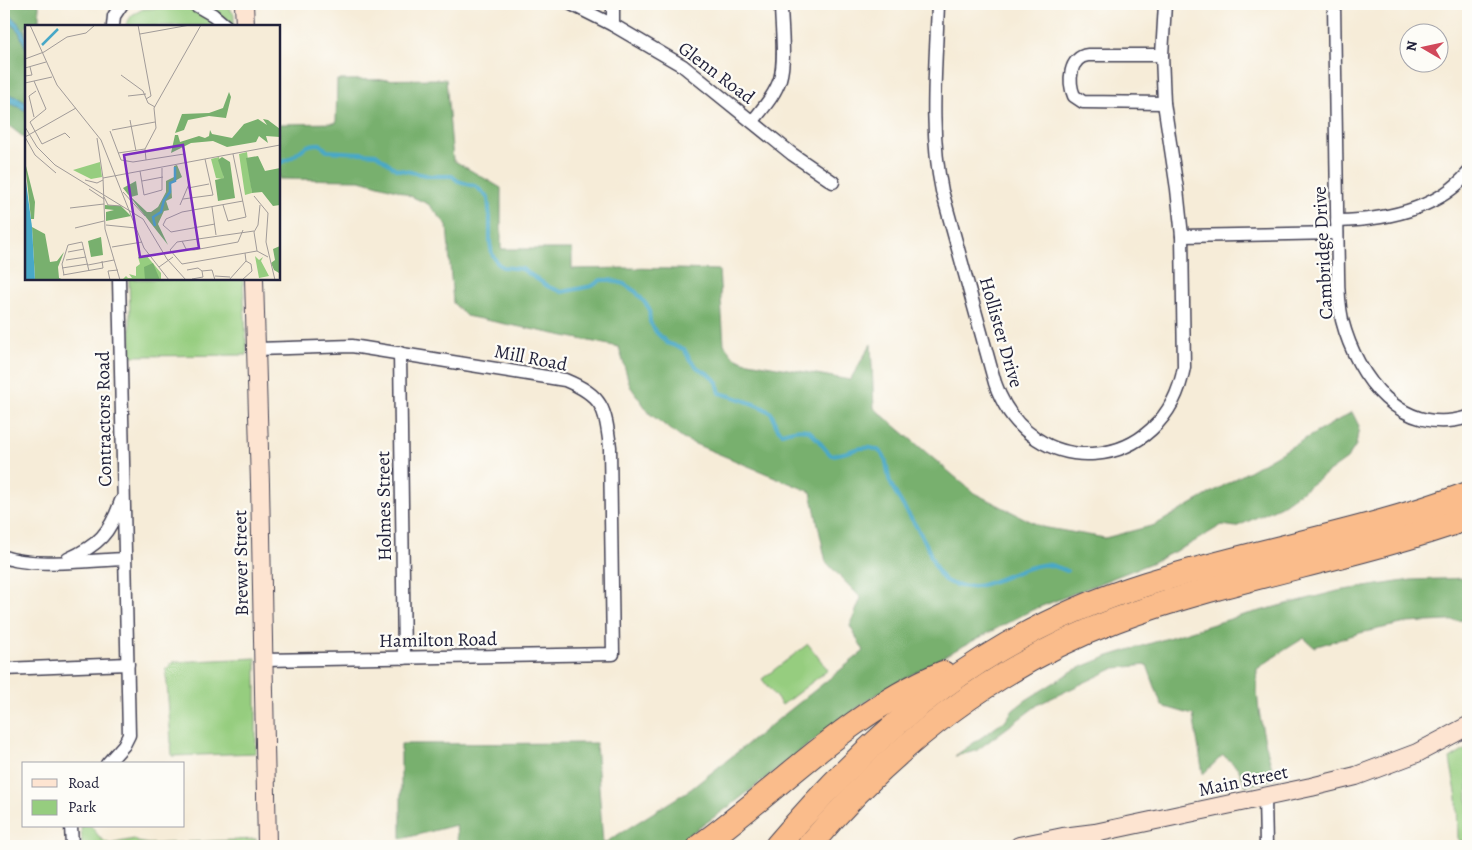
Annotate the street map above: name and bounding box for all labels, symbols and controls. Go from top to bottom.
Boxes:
north arrow [1400,22,1450,72]
inset map [25,25,280,280]
street label: Glenn Road [673,35,761,111]
text: N [1401,40,1422,53]
street label: Cambridge Drive [1307,186,1339,320]
street label: Hollister Drive [973,274,1029,391]
street label: Mill Road [492,338,570,378]
street label: Contractors Road [90,350,118,487]
street label: Holmes Street [370,451,398,561]
street label: Brewer Street [227,510,255,616]
street label: Hamilton Road [379,626,498,654]
street label: Main Street [1196,759,1290,803]
legend [22,762,185,828]
text: Road [68,773,100,793]
text: Park [68,797,97,817]

